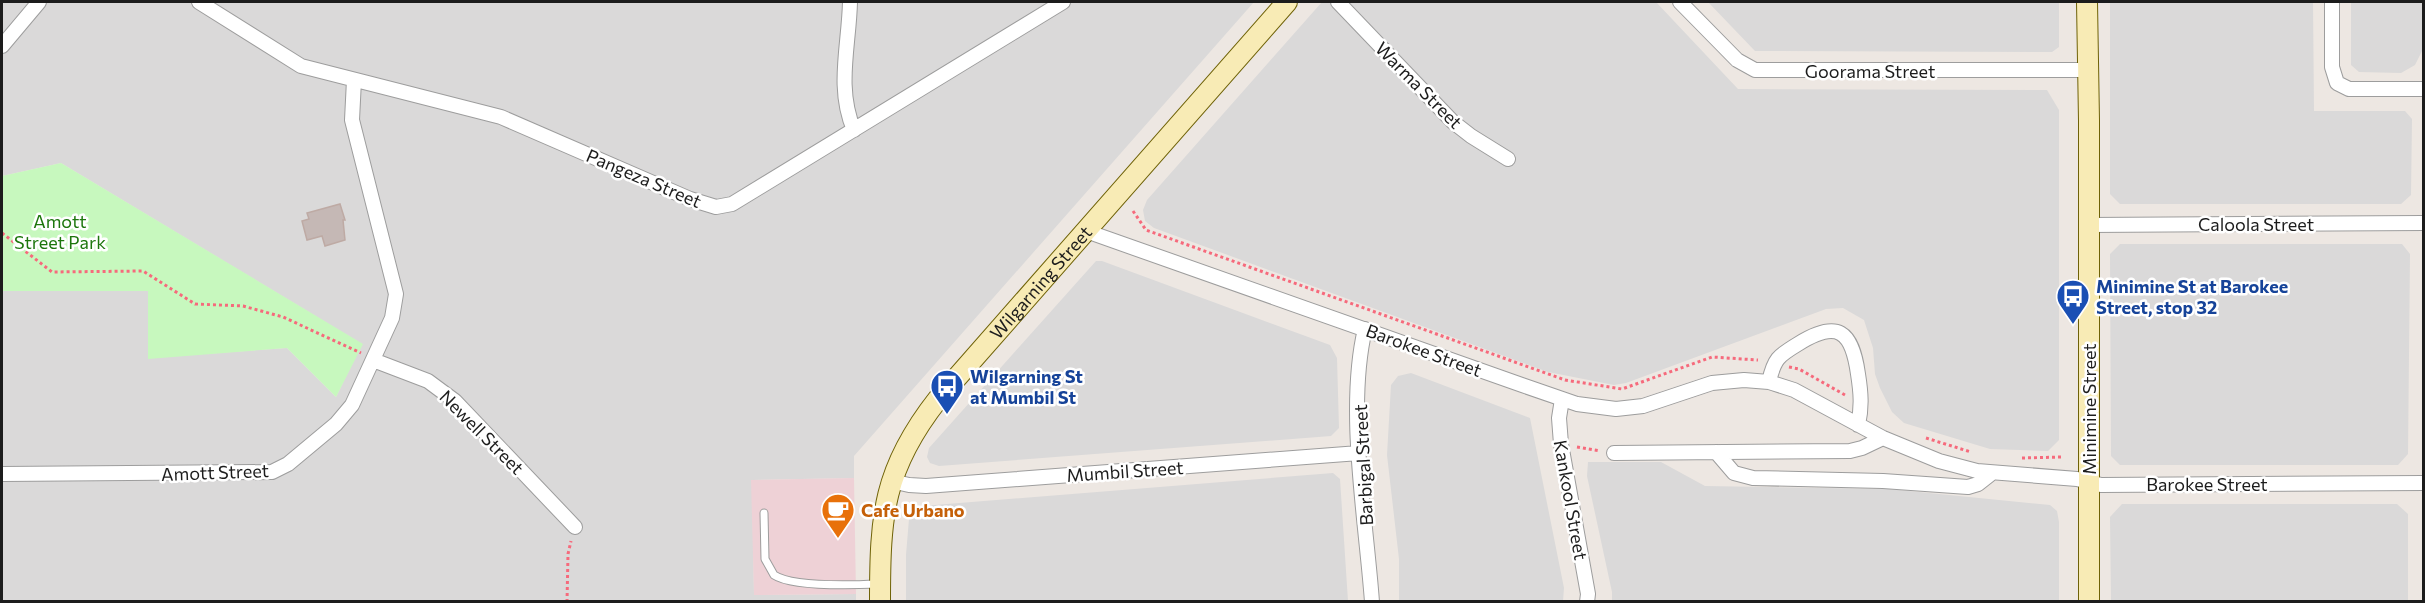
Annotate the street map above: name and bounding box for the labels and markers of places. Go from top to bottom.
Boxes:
place label: Minimine St at Barokee Street, stop 32 [2096,275,2288,318]
bus stop icon: Minimine St at Barokee Street, stop 32 [2055,278,2091,325]
place label: Wilgarning St at Mumbil St [970,365,1083,408]
bus stop icon: Wilgarning St at Mumbil St [929,368,965,415]
cafe icon: Cafe Urbano [820,492,856,539]
place label: Cafe Urbano [861,499,965,521]

